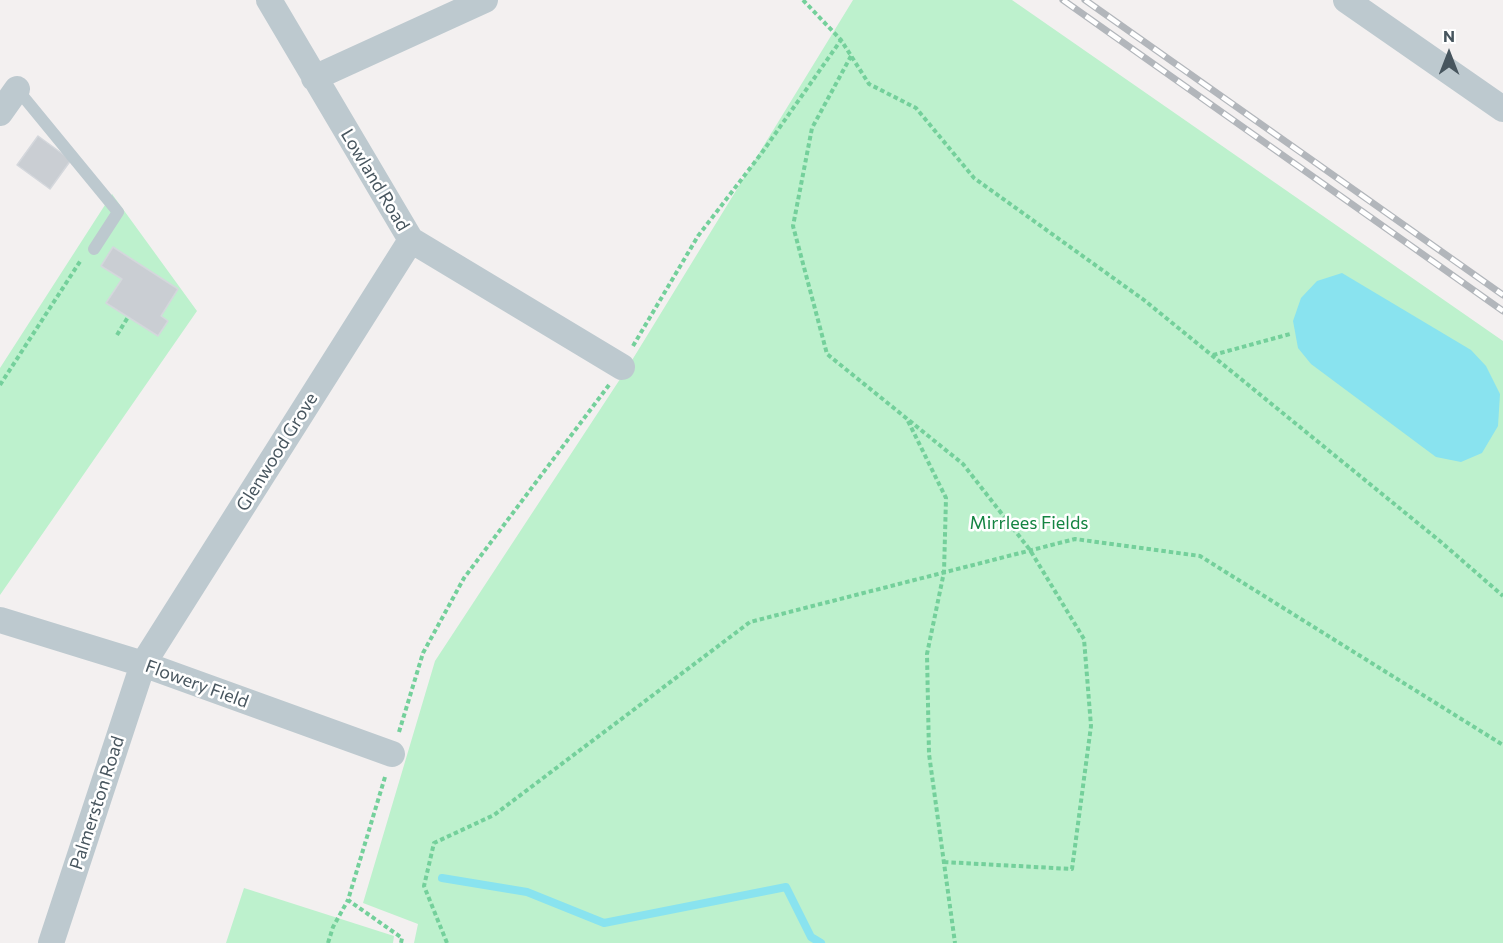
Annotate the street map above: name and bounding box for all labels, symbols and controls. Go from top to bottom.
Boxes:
north arrow [1419,24,1479,84]
text: N [1443,26,1455,45]
street label: Lowland Road [336,125,414,235]
street label: Glenwood Grove [232,389,322,515]
park label: Mirrlees Fields [969,512,1089,534]
street label: Flowery Field [142,655,252,713]
street label: Palmerston Road [65,733,129,873]

